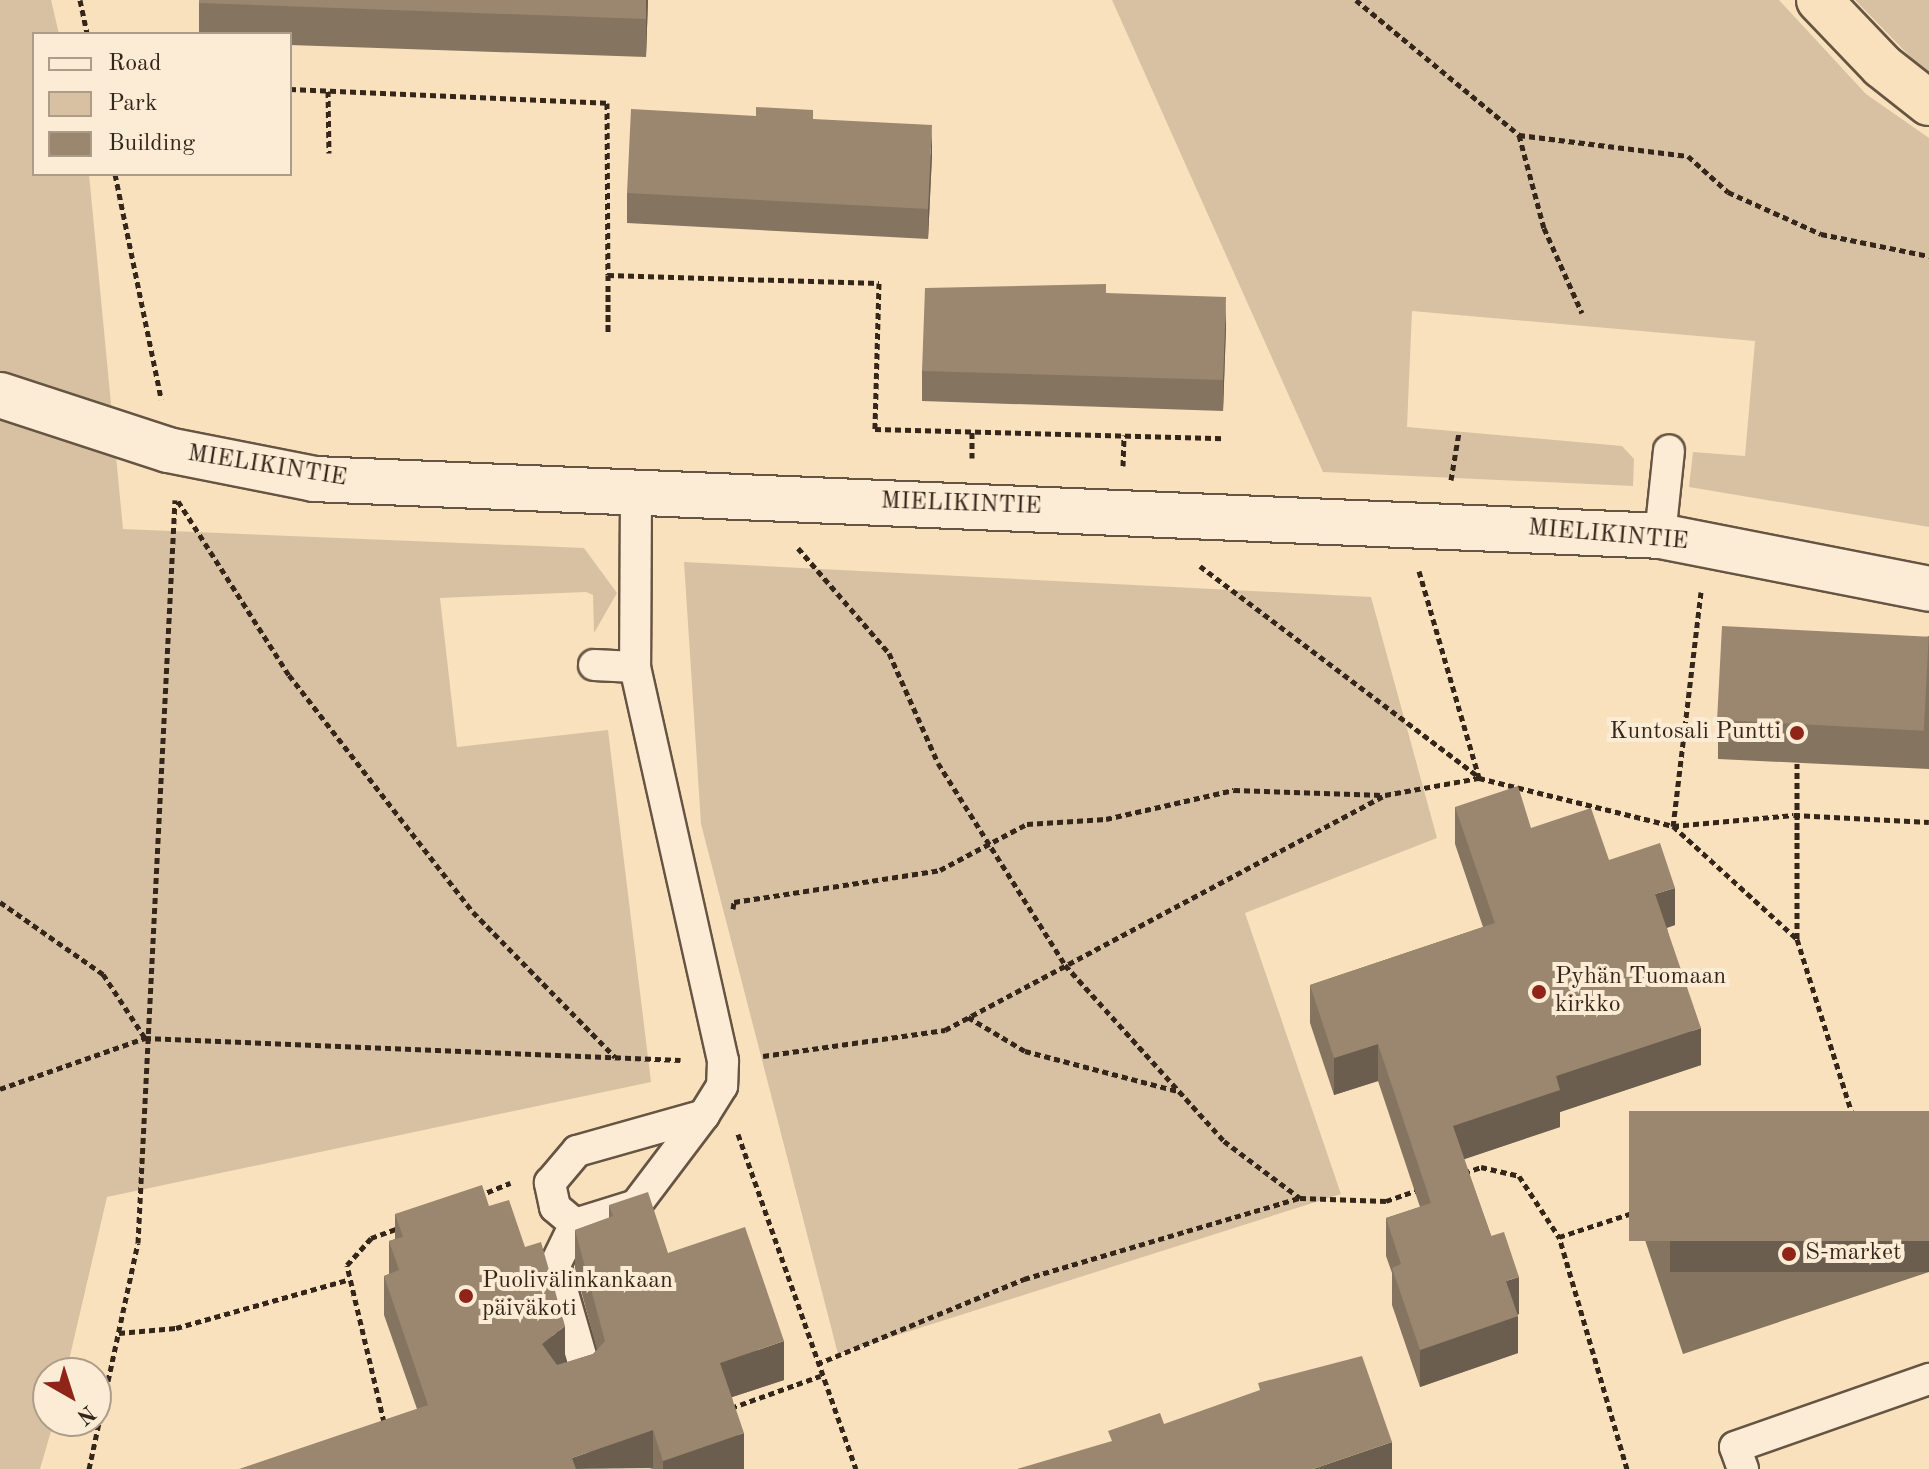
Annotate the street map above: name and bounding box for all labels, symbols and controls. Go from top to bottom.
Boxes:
legend [32,32,292,176]
text: Road [108,52,161,76]
text: Park [108,92,157,116]
text: Building [108,132,195,156]
street label: MIELIKINTIE [185,440,349,494]
street label: MIELIKINTIE [880,488,1042,522]
street label: MIELIKINTIE [1527,515,1689,557]
place label: Kuntosali Puntti [1609,719,1781,747]
marker: Kuntosali Puntti [1788,724,1806,742]
place label: Pyhän Tuomaan kirkko [1555,964,1726,1020]
marker: Pyhän Tuomaan kirkko [1530,983,1548,1001]
place label: S-market [1805,1240,1901,1268]
marker: S-market [1780,1245,1798,1263]
place label: Puolivälinkankaan päiväkoti [482,1268,673,1324]
marker: Puolivälinkankaan päiväkoti [457,1287,475,1305]
north arrow [32,1357,112,1437]
text: N [72,1400,99,1428]

